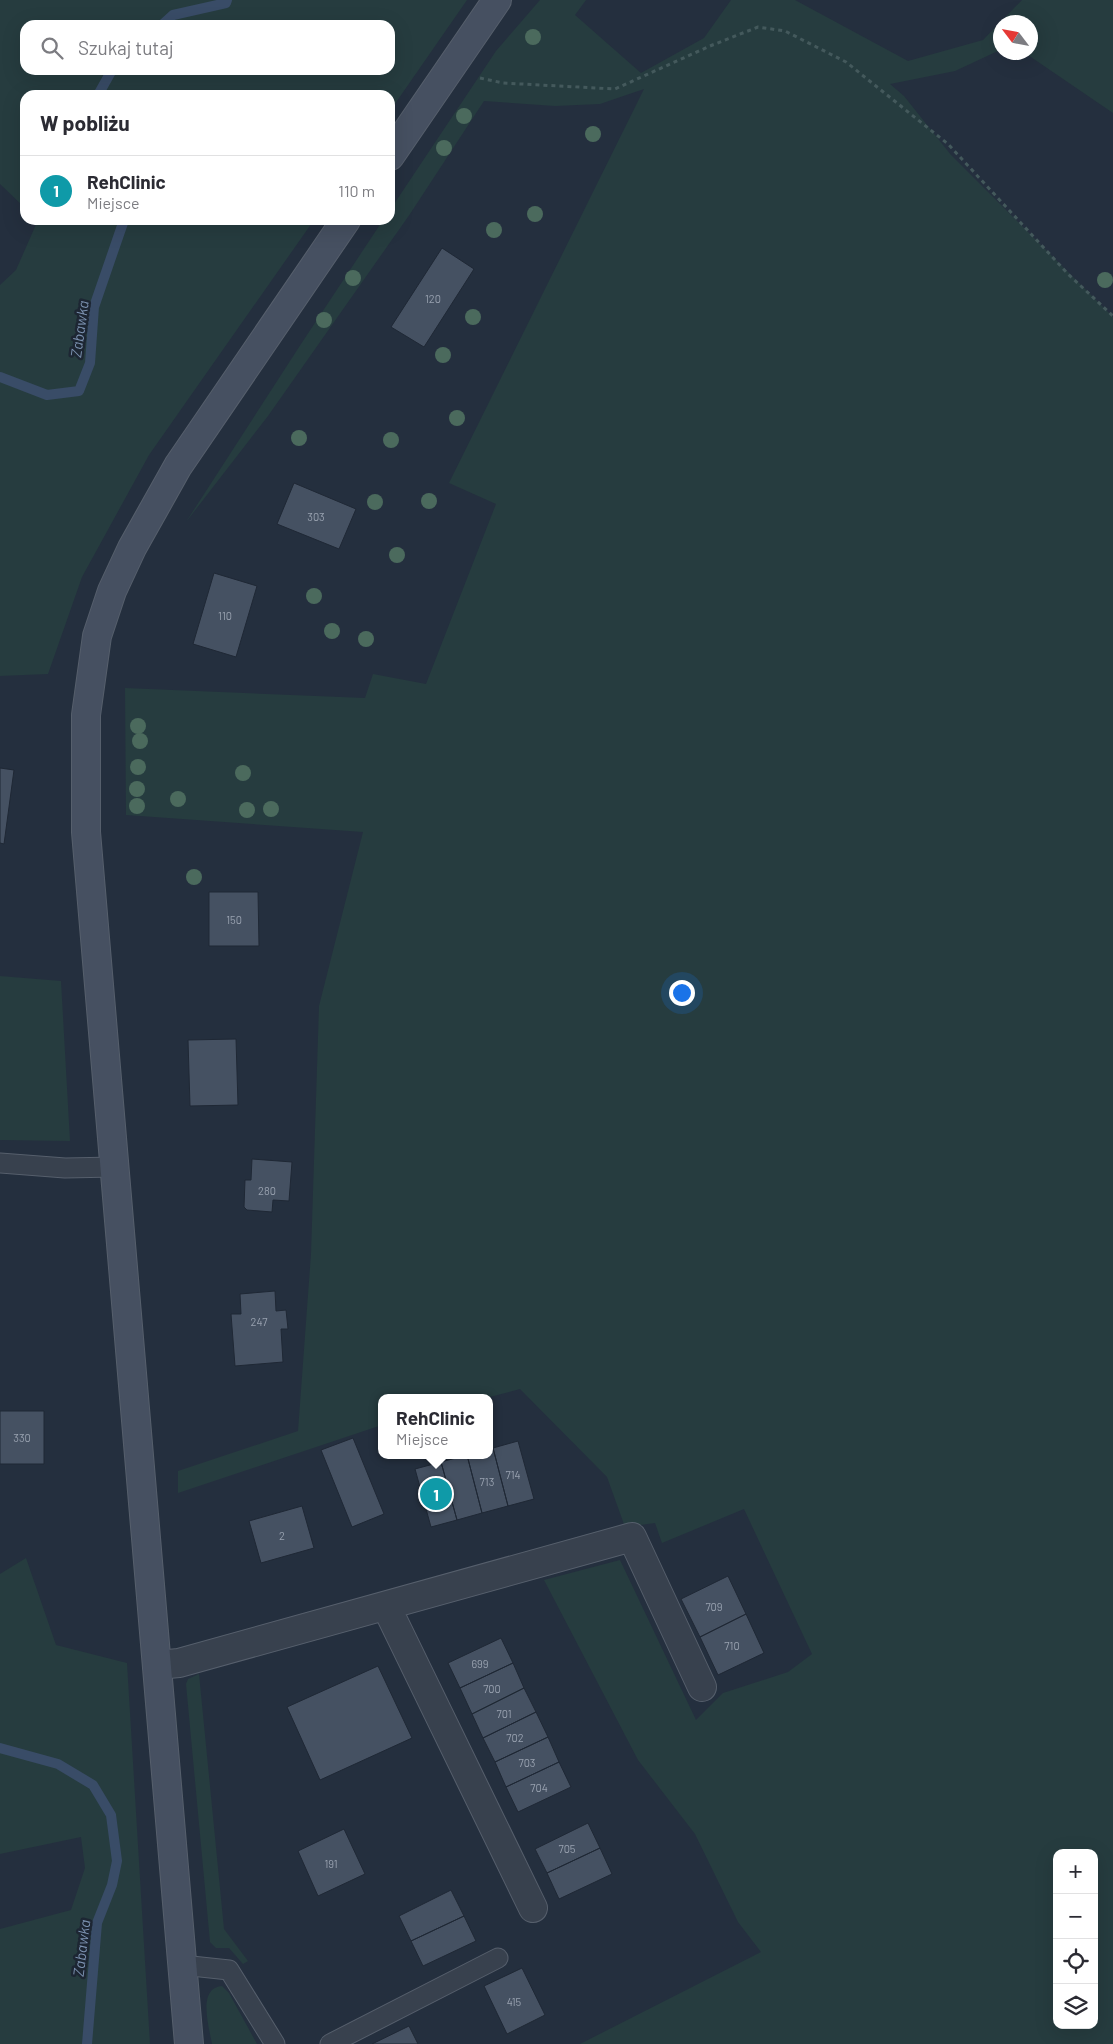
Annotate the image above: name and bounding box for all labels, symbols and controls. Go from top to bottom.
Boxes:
north arrow [993,15,1038,60]
search box [20,20,395,75]
icon: search [38,34,66,62]
text: Szukaj tutaj [78,36,174,59]
text: W pobliżu [40,110,130,135]
text: RehClinic [87,170,166,193]
text: 1 [53,181,59,200]
text: 110 m [338,181,375,200]
text: Miejsce [87,193,139,212]
house number: 120 [425,292,441,305]
water label: Zabawka [66,299,92,359]
house number: 303 [307,510,325,523]
house number: 110 [218,609,232,622]
house number: 150 [226,913,242,926]
your location [669,980,695,1006]
house number: 280 [258,1184,276,1197]
house number: 247 [251,1315,267,1328]
popup [378,1394,493,1459]
text: RehClinic [396,1406,475,1429]
text: Miejsce [396,1429,449,1448]
house number: 330 [13,1431,31,1444]
house number: 714 [505,1468,521,1481]
pin: 1 [420,1475,452,1513]
house number: 713 [480,1475,494,1488]
house number: 2 [279,1529,285,1542]
house number: 709 [705,1600,723,1613]
house number: 710 [724,1639,740,1652]
house number: 699 [471,1657,489,1670]
house number: 700 [483,1682,501,1695]
house number: 701 [497,1707,511,1720]
house number: 702 [506,1731,524,1744]
house number: 703 [518,1756,536,1769]
house number: 704 [530,1781,548,1794]
house number: 705 [558,1842,576,1855]
map controls [1053,1849,1098,2029]
button: + [1053,1849,1098,1894]
house number: 191 [324,1857,338,1870]
button: − [1053,1894,1098,1939]
water label: Zabawka [69,1918,93,1978]
button: locate [1053,1939,1098,1984]
button: layers [1053,1984,1098,2029]
house number: 415 [507,1995,522,2008]

